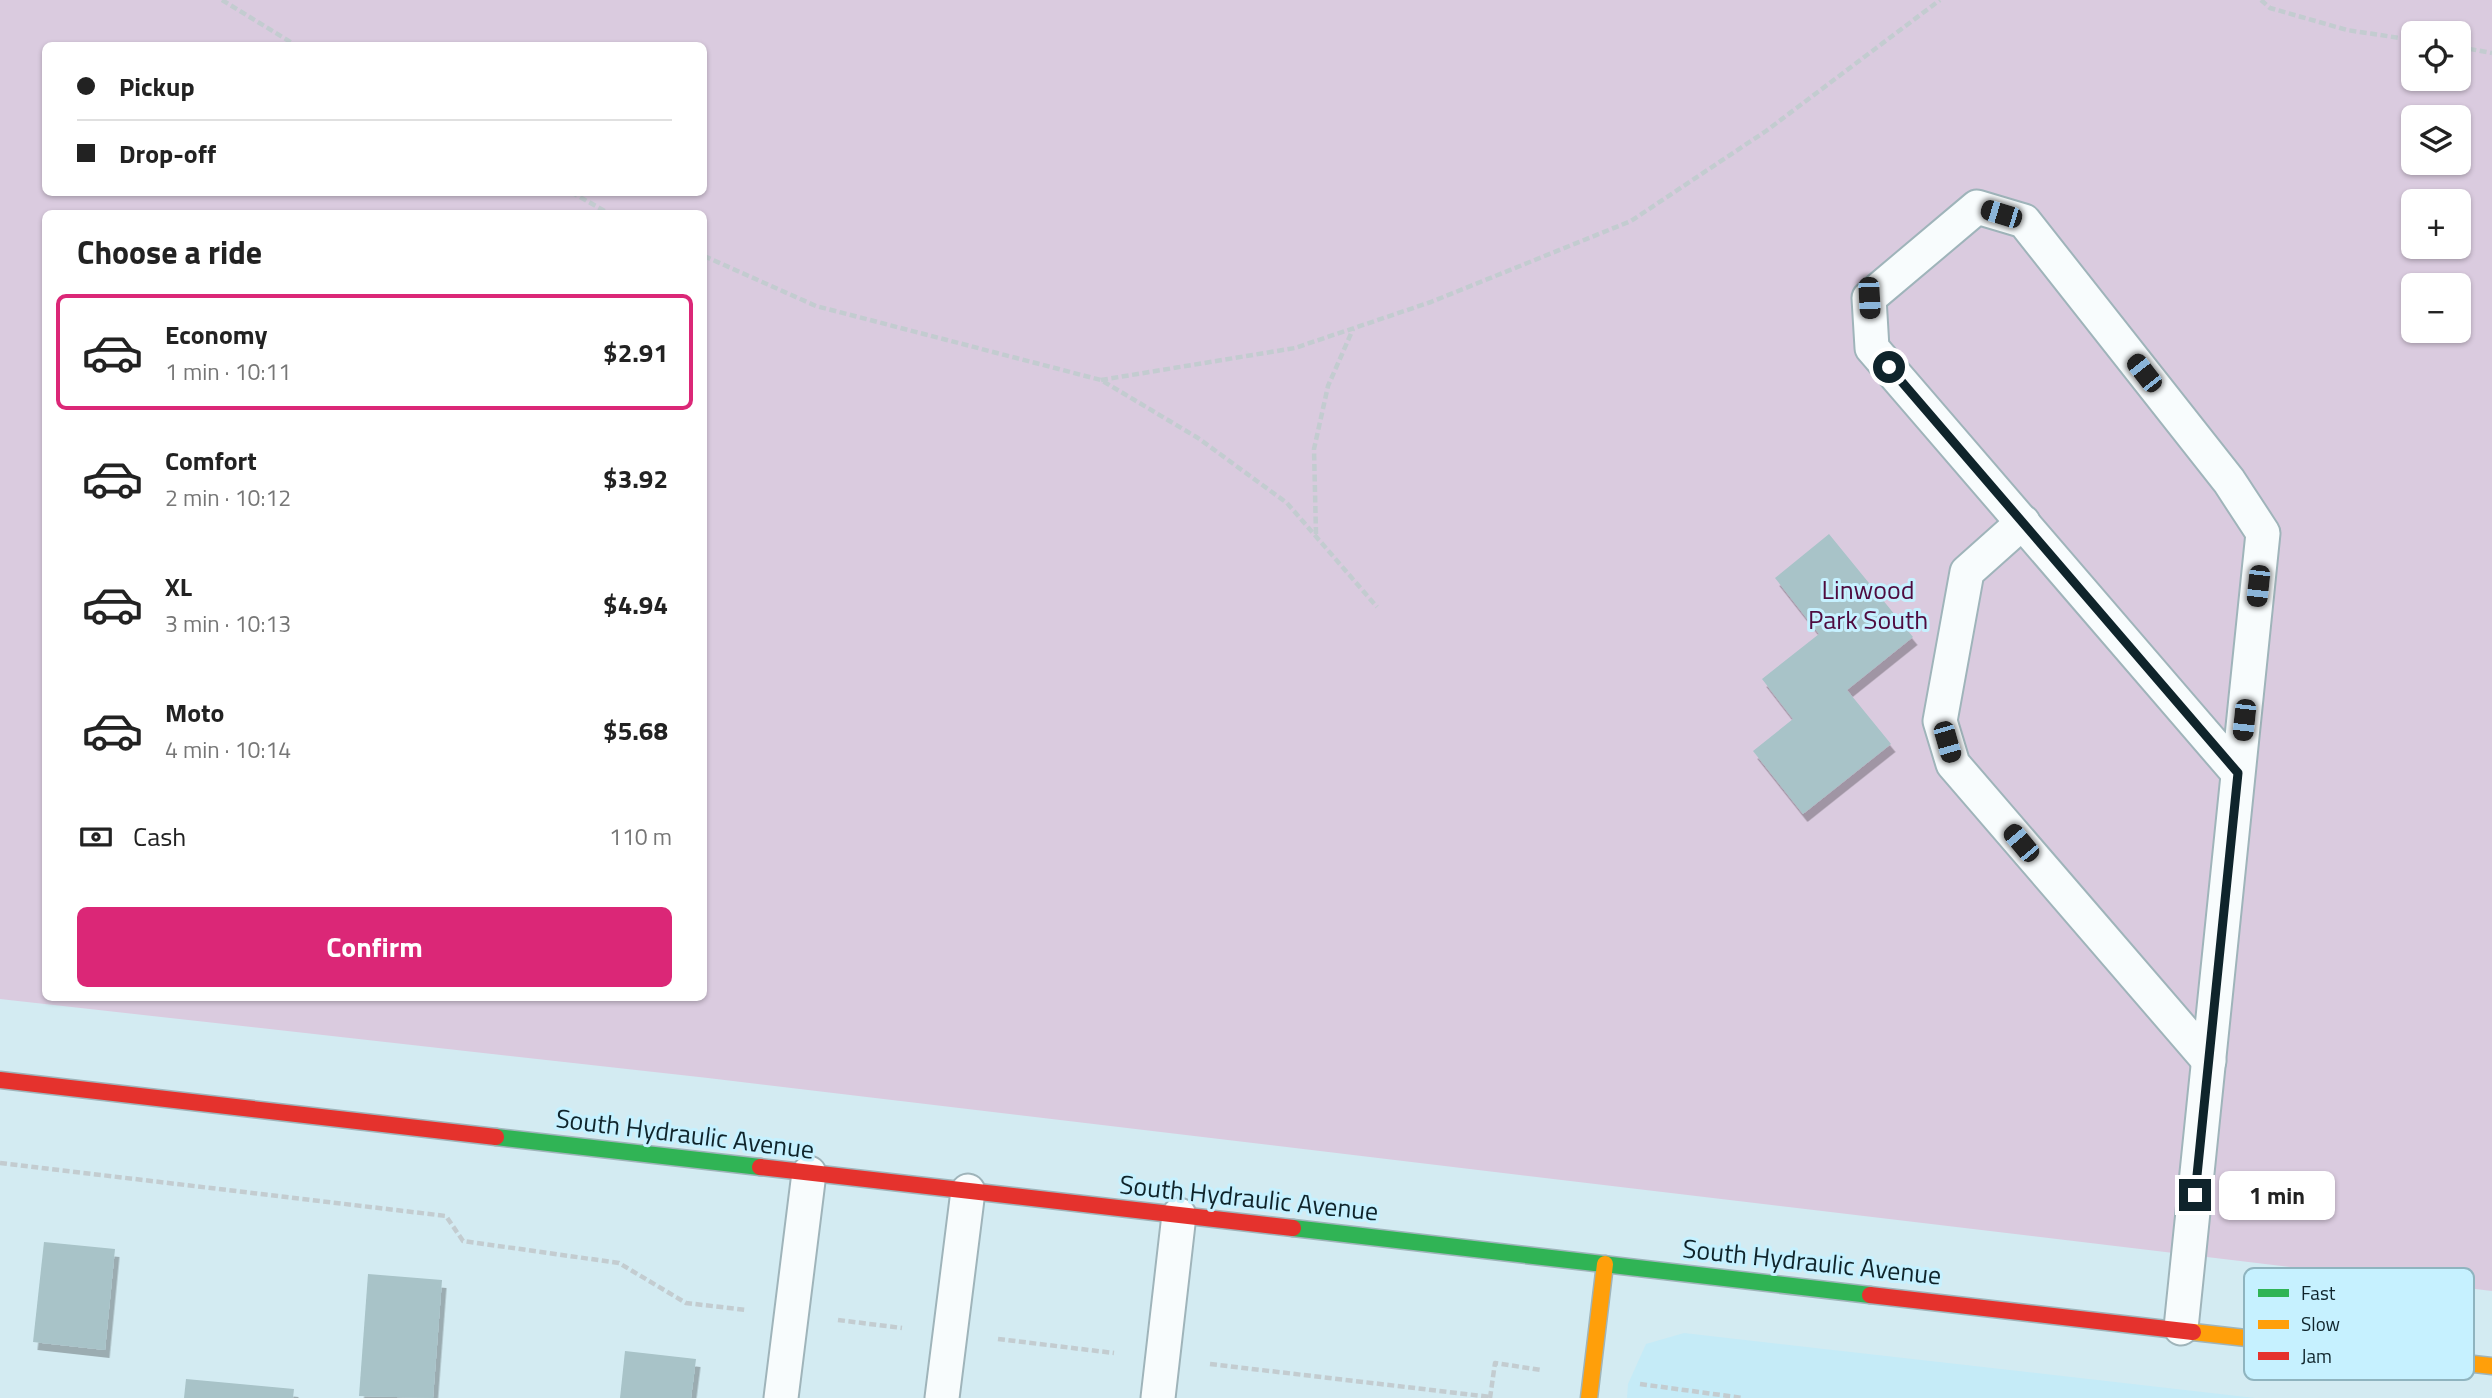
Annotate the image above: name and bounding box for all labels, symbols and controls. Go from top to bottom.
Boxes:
map controls [2401,21,2471,343]
button: locate [2401,21,2471,91]
text: Pickup [119,67,195,106]
button: layers [2401,105,2471,175]
text: Drop-off [119,134,216,173]
button: + [2401,189,2471,259]
car [1978,198,2025,230]
text: Choose a ride [77,228,262,276]
button: − [2401,273,2471,343]
car [1858,276,1881,320]
text: Economy [165,315,267,354]
icon: car [81,321,144,384]
text: $2.91 [603,333,668,372]
car [2123,350,2166,396]
route start [1873,351,1905,383]
text: 1 min · 10:11 [165,354,291,389]
text: Comfort [165,441,257,480]
icon: car [81,447,144,510]
text: $3.92 [603,459,668,498]
text: 2 min · 10:12 [165,480,291,515]
car [2246,564,2271,608]
text: XL [165,567,192,606]
park label: Linwood Park South [1808,570,1928,639]
icon: car [81,573,144,636]
text: $4.94 [603,585,668,624]
text: 3 min · 10:13 [165,606,291,641]
text: Moto [165,693,224,732]
car [2232,698,2257,742]
icon: car [81,699,144,762]
text: $5.68 [603,711,668,750]
car [1932,719,1963,765]
text: 4 min · 10:14 [165,732,291,767]
text: Cash [133,817,186,856]
icon: cash [77,818,115,856]
text: 110 m [609,819,672,854]
car [2000,820,2043,866]
button: Confirm [77,907,672,987]
street label: South Hydraulic Avenue [554,1098,816,1169]
street label: South Hydraulic Avenue [1118,1165,1380,1230]
callout: 1 min [2220,1170,2335,1220]
text: 1 min [2249,1178,2305,1213]
route end [2179,1179,2211,1211]
street label: South Hydraulic Avenue [1681,1229,1943,1294]
legend [2244,1268,2474,1380]
text: Fast [2301,1278,2336,1307]
text: Slow [2301,1309,2340,1338]
text: Jam [2301,1341,2332,1370]

